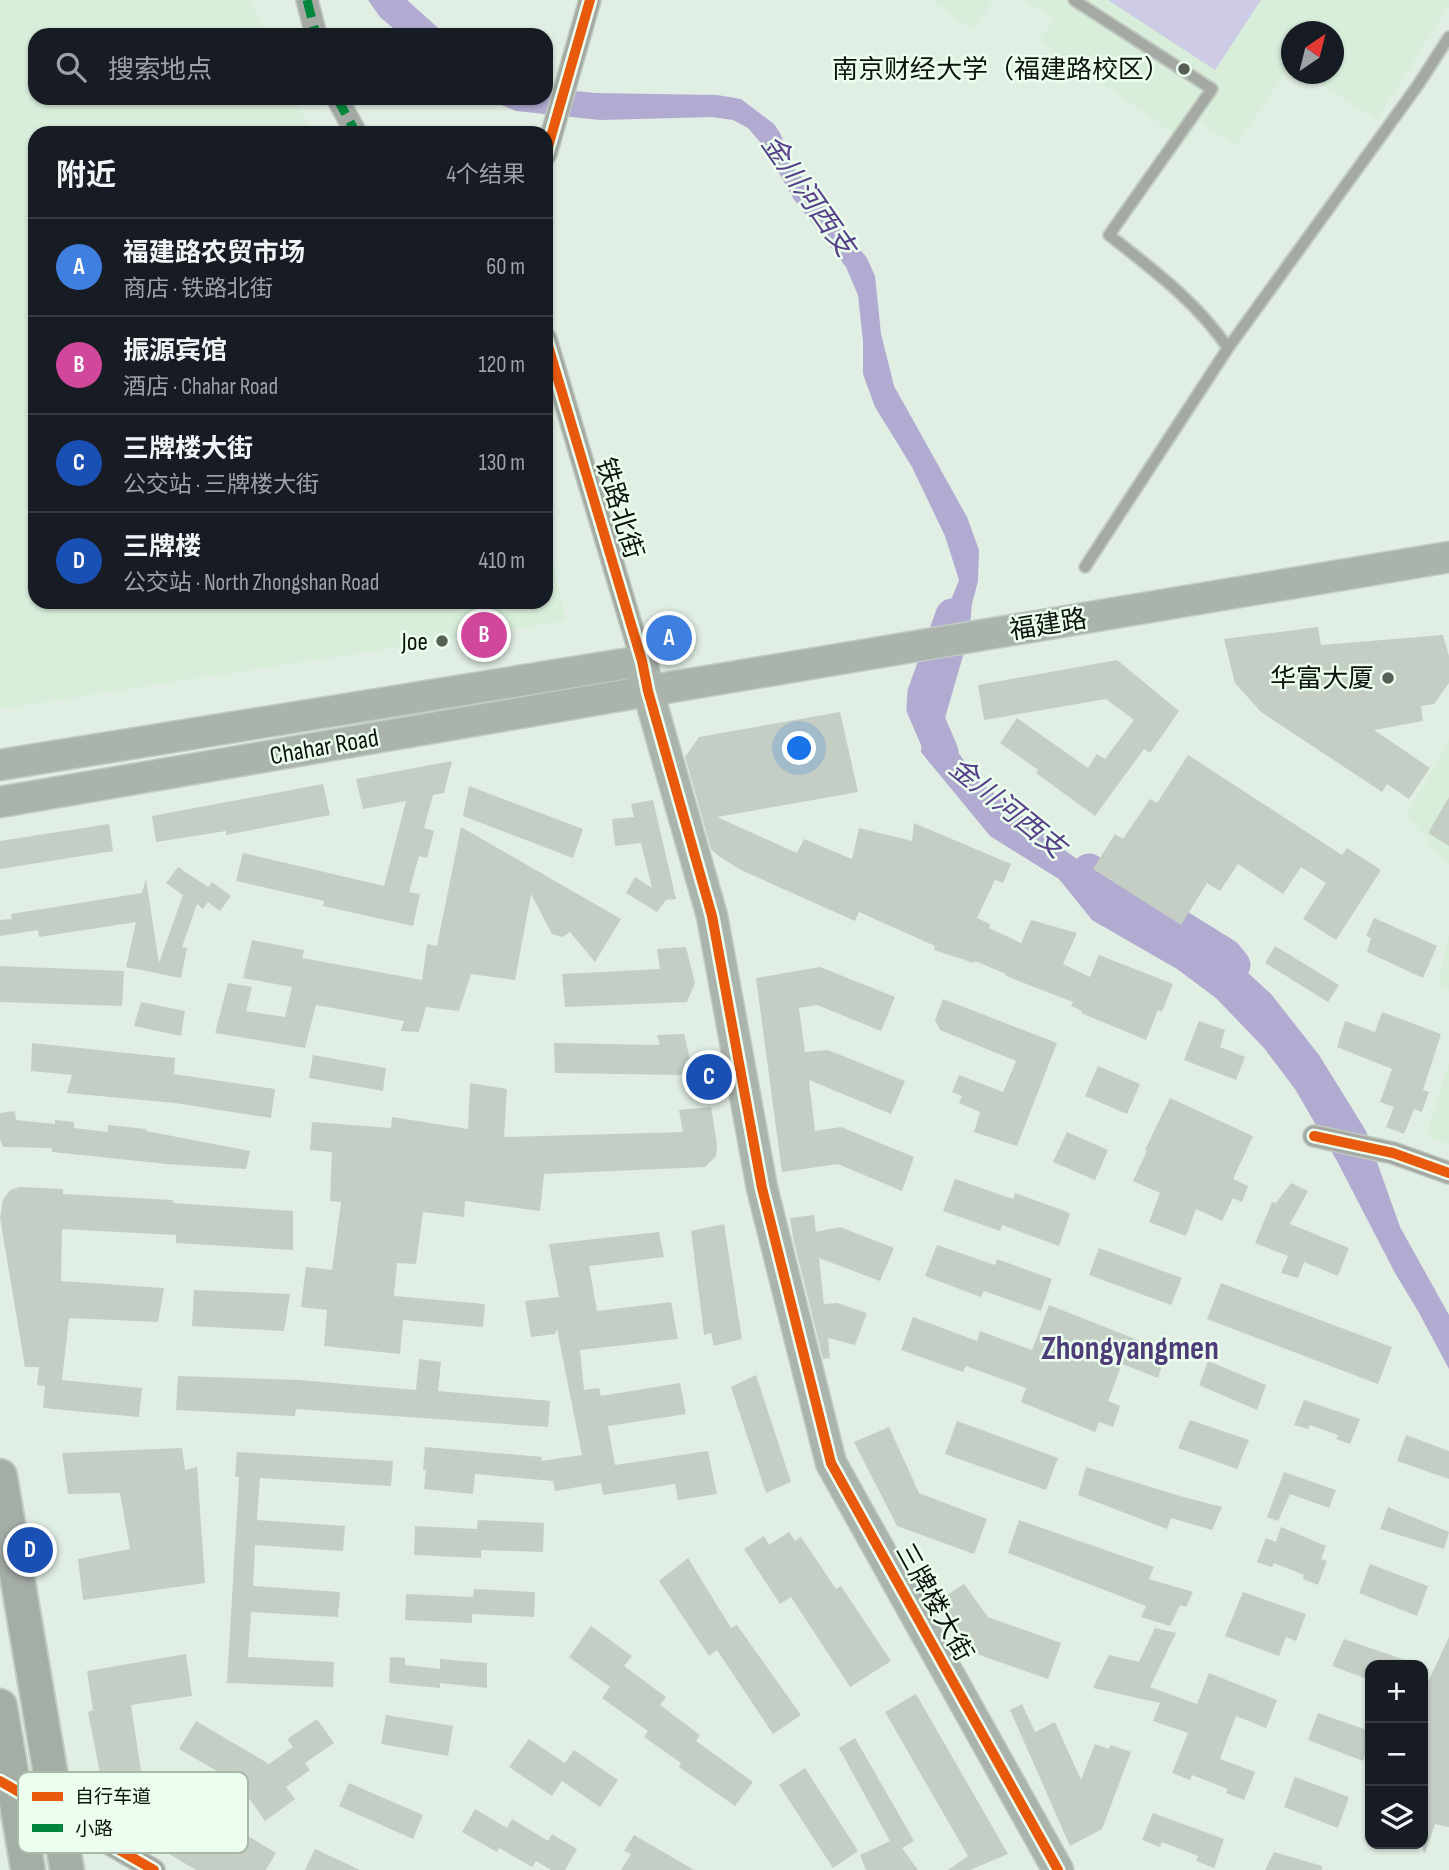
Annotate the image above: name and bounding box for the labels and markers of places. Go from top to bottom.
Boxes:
place label: 南京财经大学（福建路校区） [832,55,1170,86]
marker: 南京财经大学（福建路校区） [1176,61,1192,77]
pin: B [461,609,507,661]
pin: A [646,612,692,664]
place label: Joe [400,627,428,658]
marker: Joe [434,633,450,649]
place label: 华富大厦 [1270,664,1374,695]
marker: 华富大厦 [1380,670,1396,686]
pin: C [686,1051,732,1103]
pin: D [7,1524,53,1576]

